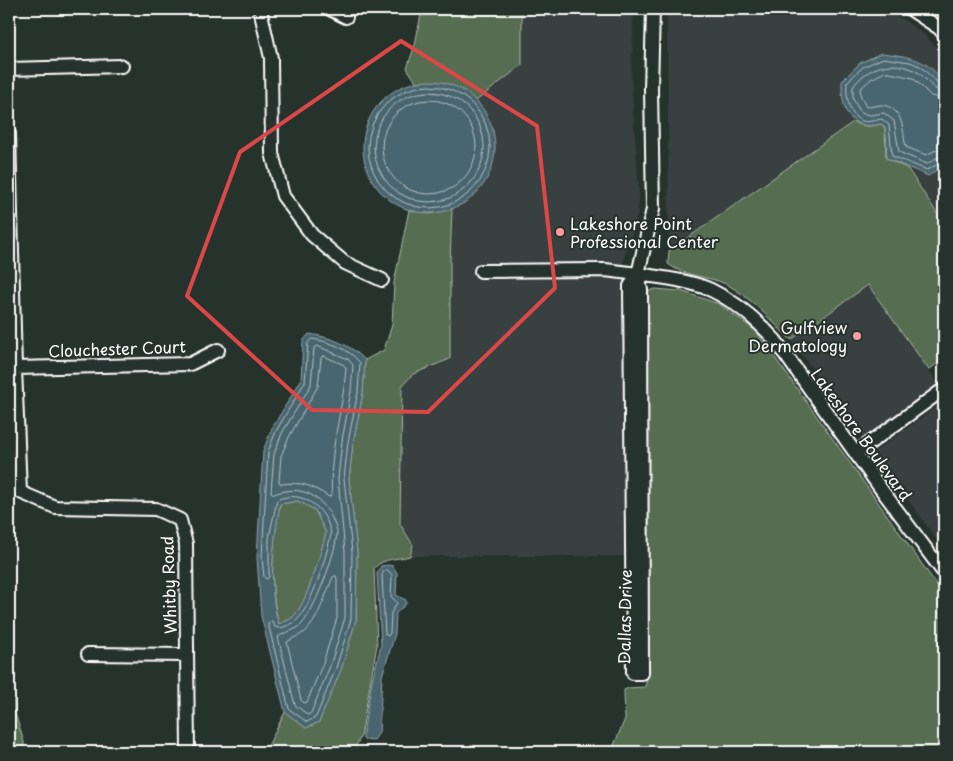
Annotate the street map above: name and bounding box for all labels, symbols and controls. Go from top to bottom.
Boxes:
place label: Lakeshore Point Professional Center [570,211,719,253]
marker: Lakeshore Point Professional Center [554,226,566,238]
place label: Gulfview Dermatology [749,315,848,357]
marker: Gulfview Dermatology [851,330,863,342]
street label: Clouchester Court [48,334,187,362]
street label: Lakeshore Boulevard [806,363,918,505]
street label: Whitby Road [154,536,182,634]
street label: Dallas Drive [611,569,637,665]

